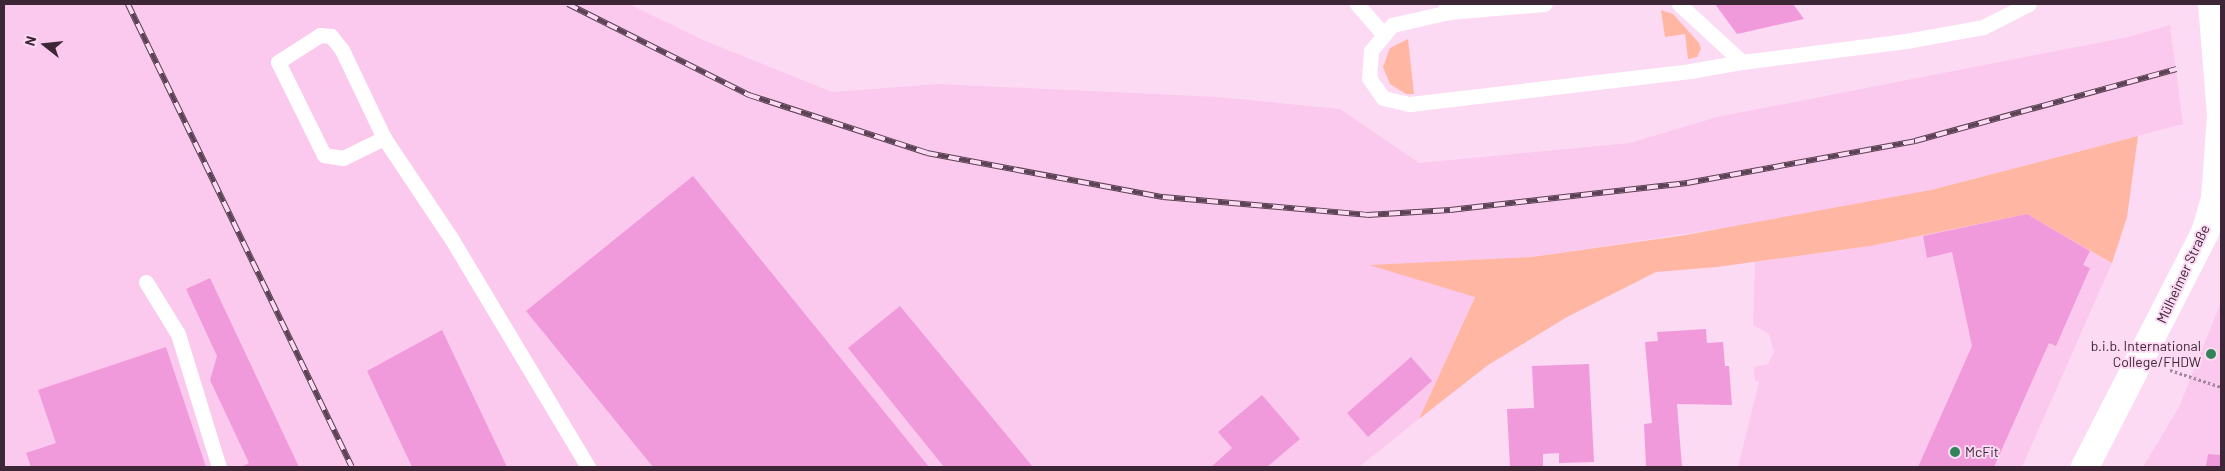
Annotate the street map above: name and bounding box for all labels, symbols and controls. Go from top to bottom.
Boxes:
north arrow [20,20,70,70]
text: N [21,34,40,48]
street label: Mülheimer Straße [2153,222,2213,326]
place label: b.i.b. International College/FHDW [2091,338,2201,371]
marker: b.i.b. International College/FHDW [2205,348,2217,360]
place label: McFit [1965,444,1999,460]
marker: McFit [1949,446,1961,458]

